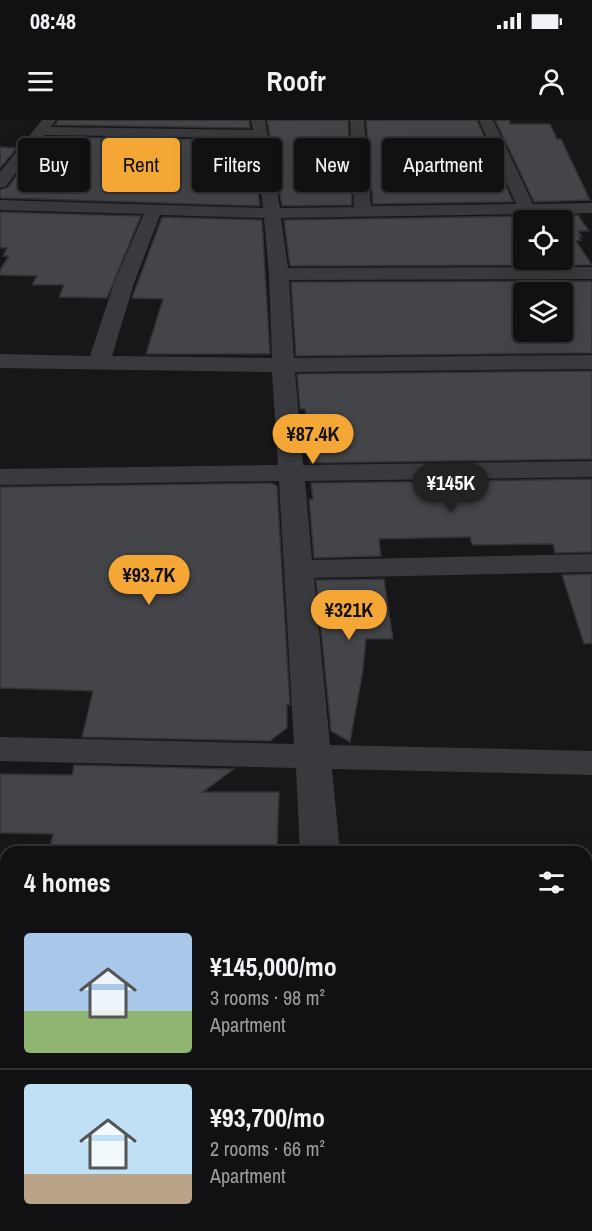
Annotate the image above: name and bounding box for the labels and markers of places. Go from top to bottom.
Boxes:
pin: ¥87.4K [264,414,362,465]
pin: ¥145K [409,463,493,514]
pin: ¥93.7K [100,555,198,606]
pin: ¥321K [307,590,391,641]

